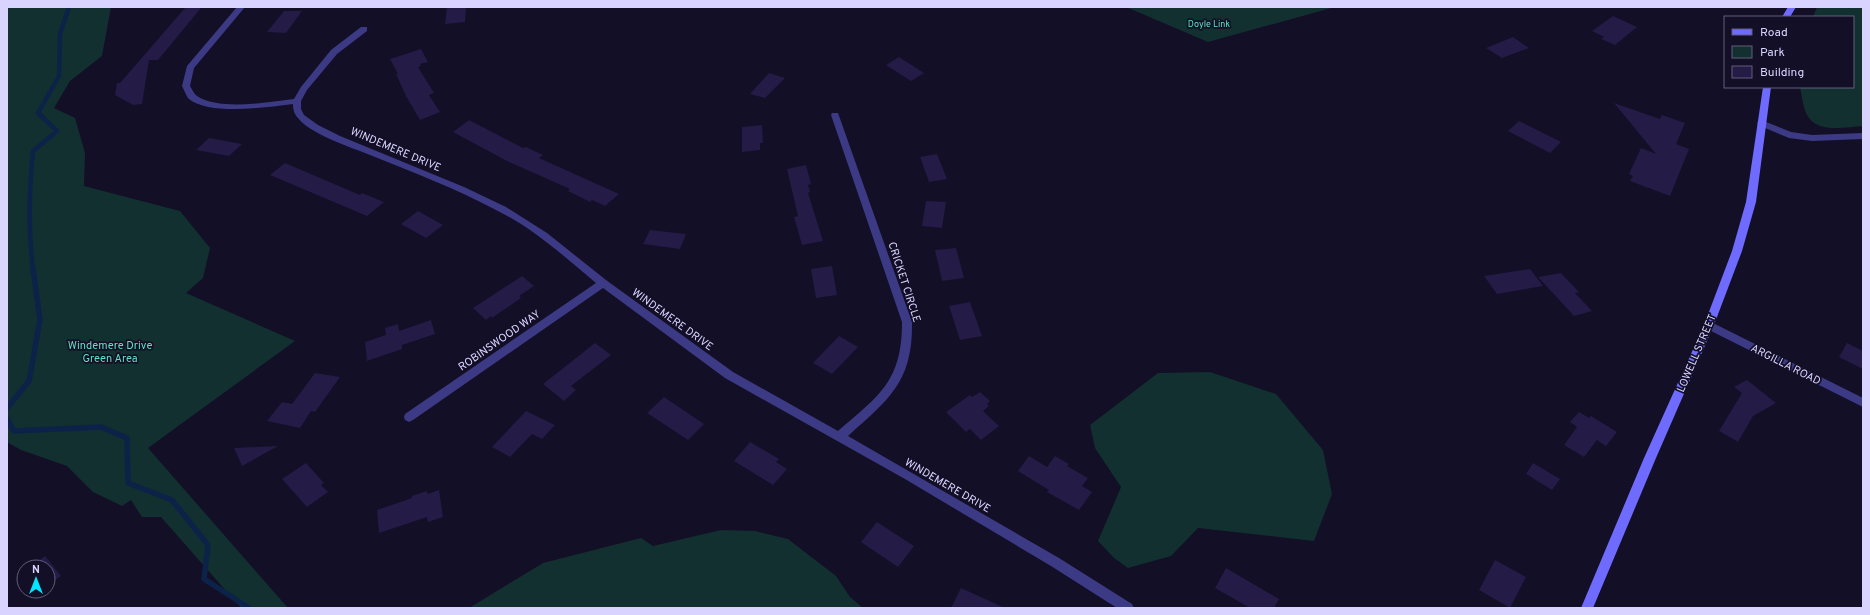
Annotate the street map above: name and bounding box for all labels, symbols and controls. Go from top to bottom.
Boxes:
legend [1724,16,1854,88]
park label: Doyle Link [1188,19,1230,30]
text: Road [1760,25,1788,41]
text: Park [1760,45,1785,61]
text: Building [1760,65,1804,81]
street label: WINDEMERE DRIVE [348,125,443,175]
street label: CRICKET CIRCLE [884,240,924,324]
street label: WINDEMERE DRIVE [629,286,716,354]
street label: ROBINSWOOD WAY [456,307,543,374]
street label: LOWELL STREET [1674,312,1720,395]
park label: Windemere Drive Green Area [68,339,152,366]
street label: ARGILLA ROAD [1748,341,1823,389]
street label: WINDEMERE DRIVE [902,456,993,516]
north arrow [16,559,56,599]
text: N [32,563,40,577]

